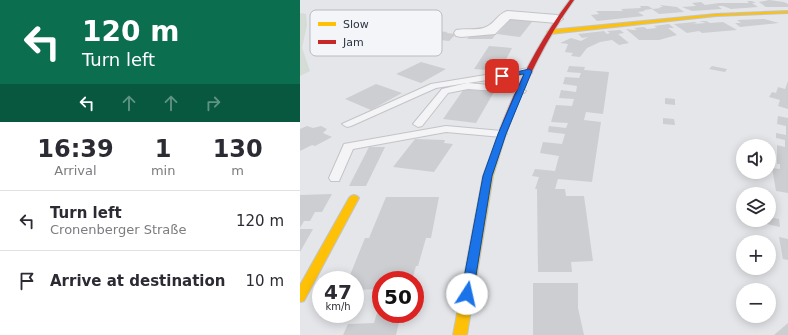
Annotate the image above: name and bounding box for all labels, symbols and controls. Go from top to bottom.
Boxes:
legend [310,10,442,56]
text: 120 m [82,15,179,48]
icon: left [16,16,68,68]
text: Slow [343,18,369,31]
text: Jam [342,36,364,49]
text: Turn left [82,49,155,70]
pin [485,59,519,93]
icon: arrive [491,65,513,87]
icon: left [76,92,98,114]
icon: ahead [118,92,140,114]
icon: ahead [160,92,182,114]
icon: right [202,92,224,114]
text: 16:39 [37,135,114,163]
text: 1 [155,135,171,163]
text: 130 [213,135,263,163]
map controls [736,139,776,323]
button: sound [736,139,776,179]
text: Arrival [54,163,97,178]
text: min [151,163,175,178]
text: m [231,163,244,178]
button: layers [736,187,776,227]
text: Turn left [50,204,122,222]
icon: left [16,210,38,232]
text: 120 m [236,212,284,230]
text: Cronenberger Straße [50,222,187,237]
button: + [736,235,776,275]
icon: arrive [16,270,38,292]
speed limit sign: 50 [372,271,424,323]
text: Arrive at destination [50,272,225,290]
text: 10 m [246,272,284,290]
position arrow [446,273,488,315]
text: 47 [324,280,352,304]
button: − [736,283,776,323]
text: km/h [325,301,351,312]

